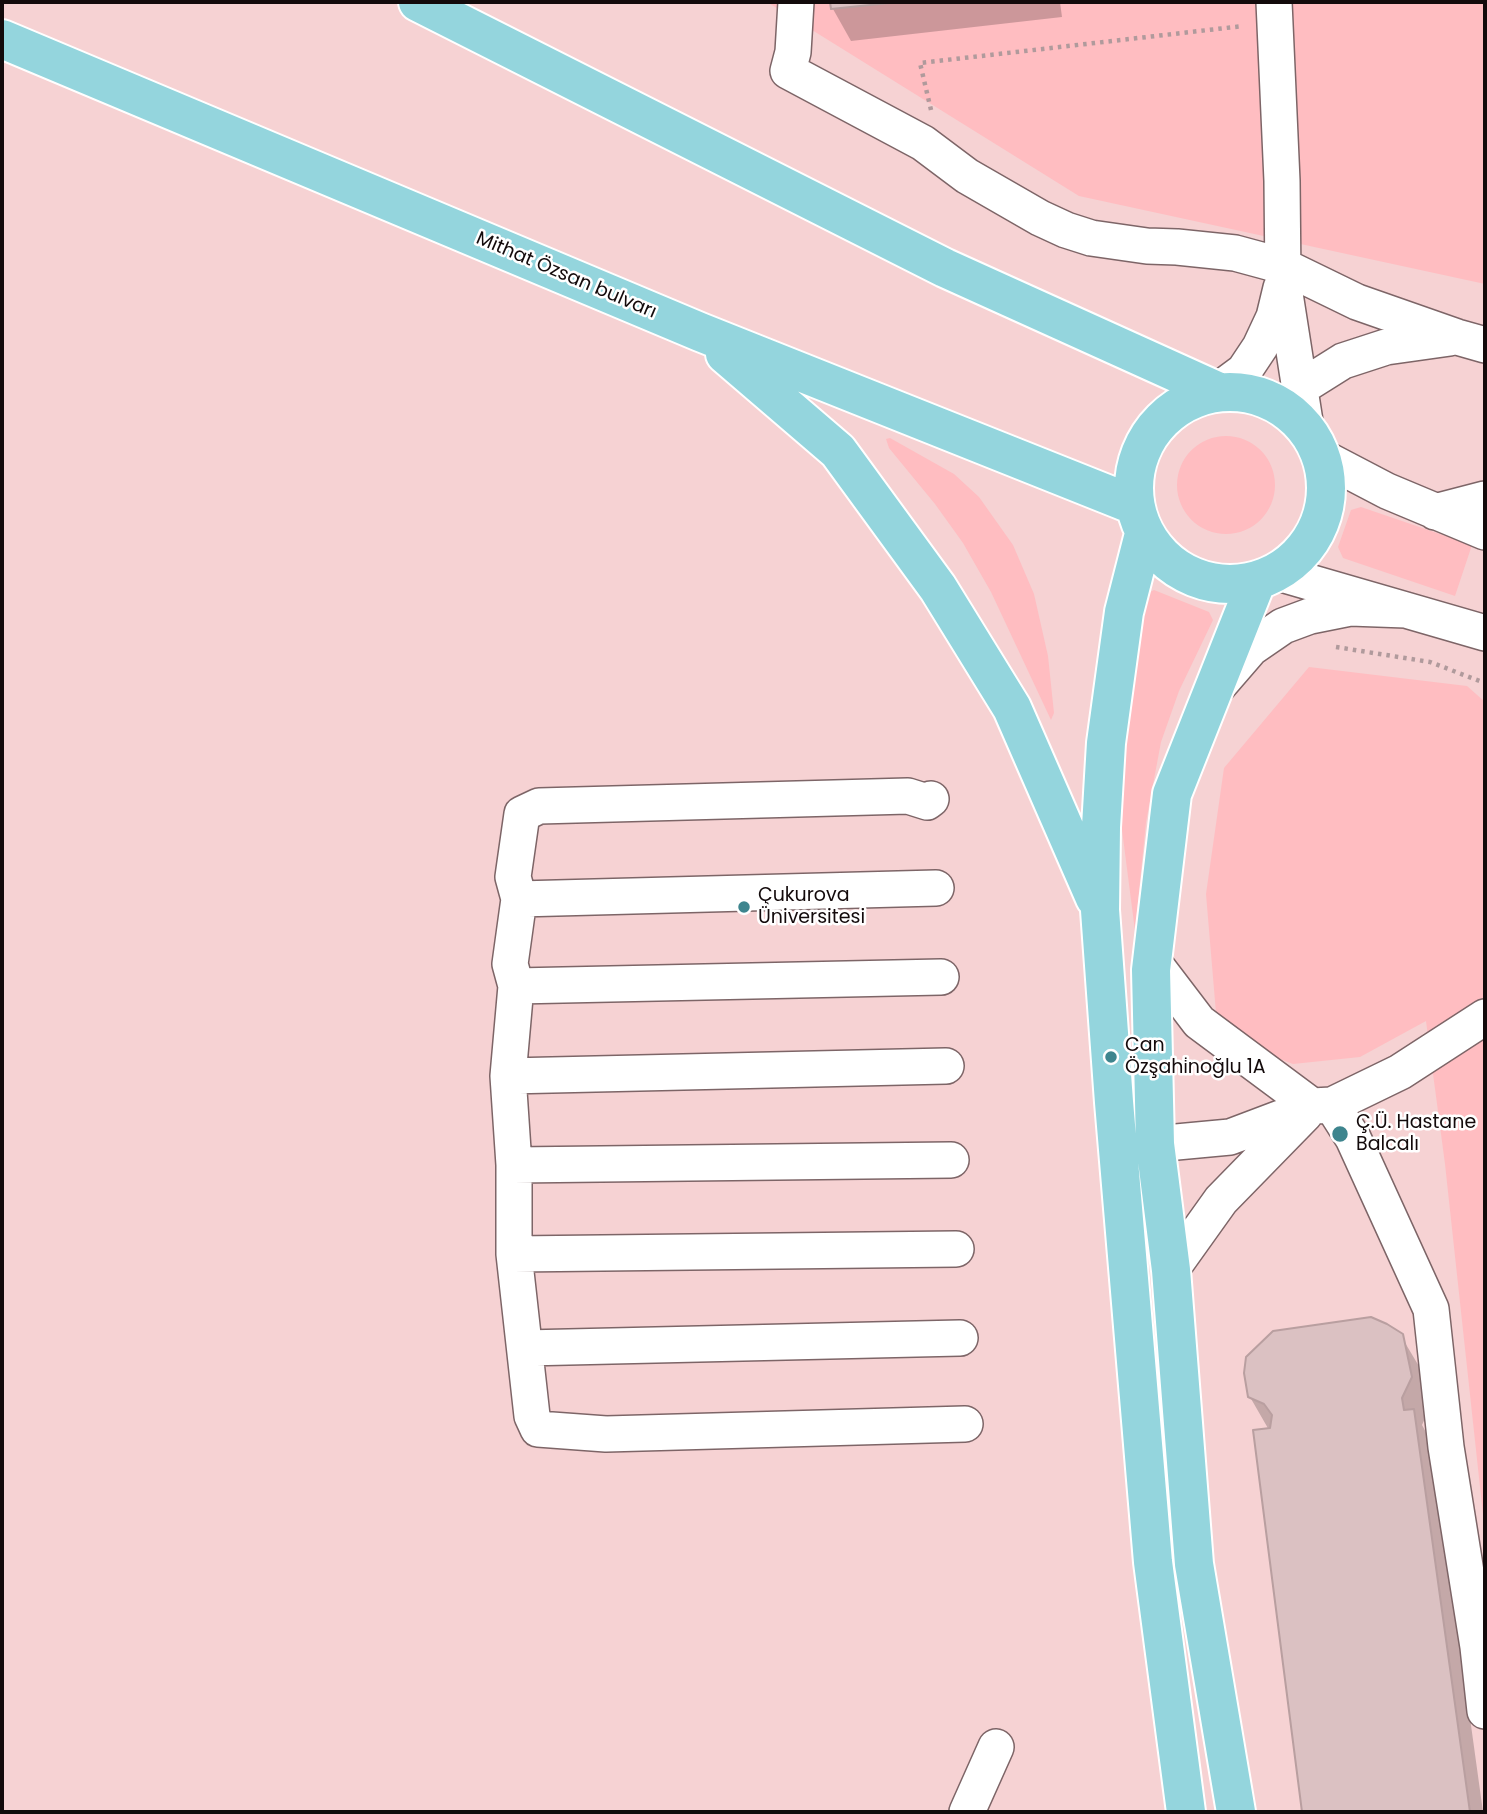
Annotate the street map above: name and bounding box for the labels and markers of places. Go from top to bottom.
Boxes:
place label: Çukurova Üniversitesi [758,885,865,929]
marker: Çukurova Üniversitesi [736,899,752,915]
place label: Can Özşahi̇noğlu 1A [1125,1035,1266,1079]
marker: Can Özşahi̇noğlu 1A [1103,1049,1119,1065]
place label: Ç.Ü. Hastane Balcalı [1356,1112,1476,1156]
marker: Ç.Ü. Hastane Balcalı [1330,1124,1350,1144]

